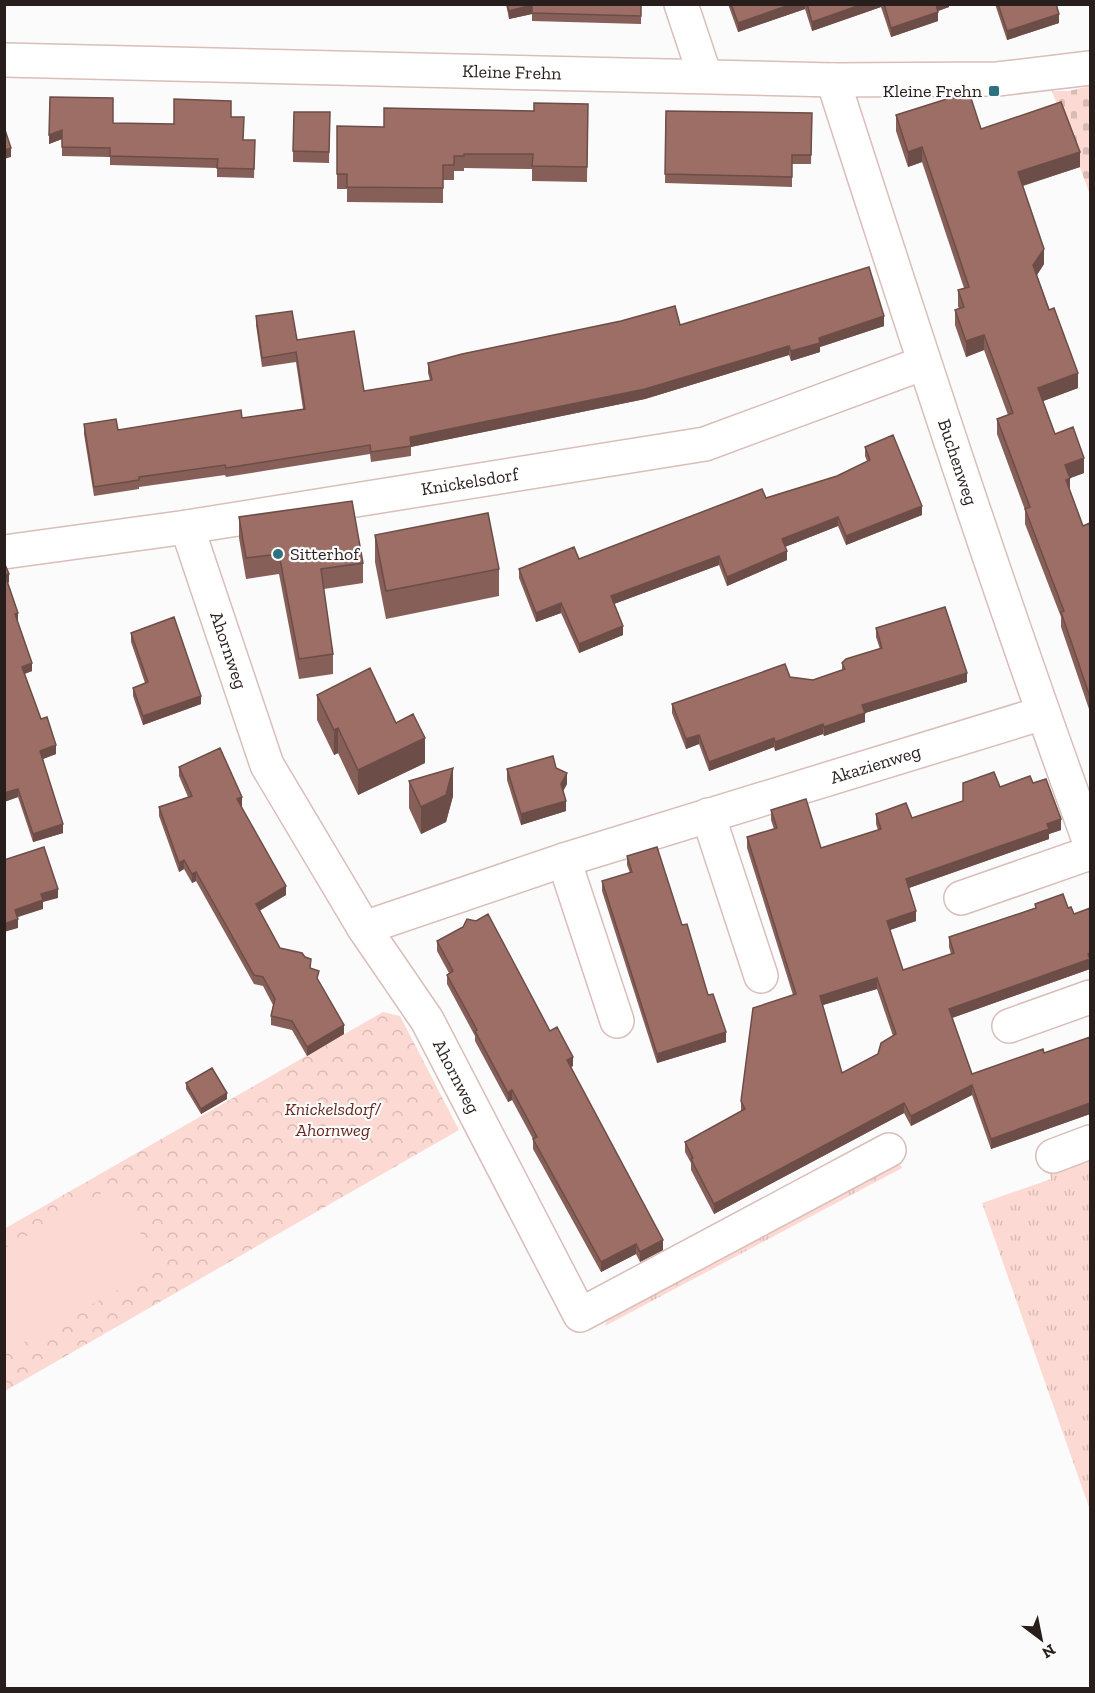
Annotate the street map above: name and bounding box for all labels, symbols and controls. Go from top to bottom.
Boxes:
street label: Kleine Frehn [462,60,562,84]
place label: Kleine Frehn [883,80,983,102]
marker: Kleine Frehn [987,84,1001,98]
street label: Buchenweg [933,416,982,508]
street label: Knickelsdorf [420,463,521,500]
place label: Sitterhof [290,543,360,565]
marker: Sitterhof [271,547,285,561]
street label: Ahornweg [205,609,252,692]
street label: Akazienweg [827,740,923,789]
street label: Ahornweg [428,1036,485,1117]
park label: Knickelsdorf/ Ahornweg [285,1098,382,1141]
north arrow [1011,1609,1071,1669]
text: N [1038,1640,1059,1663]

